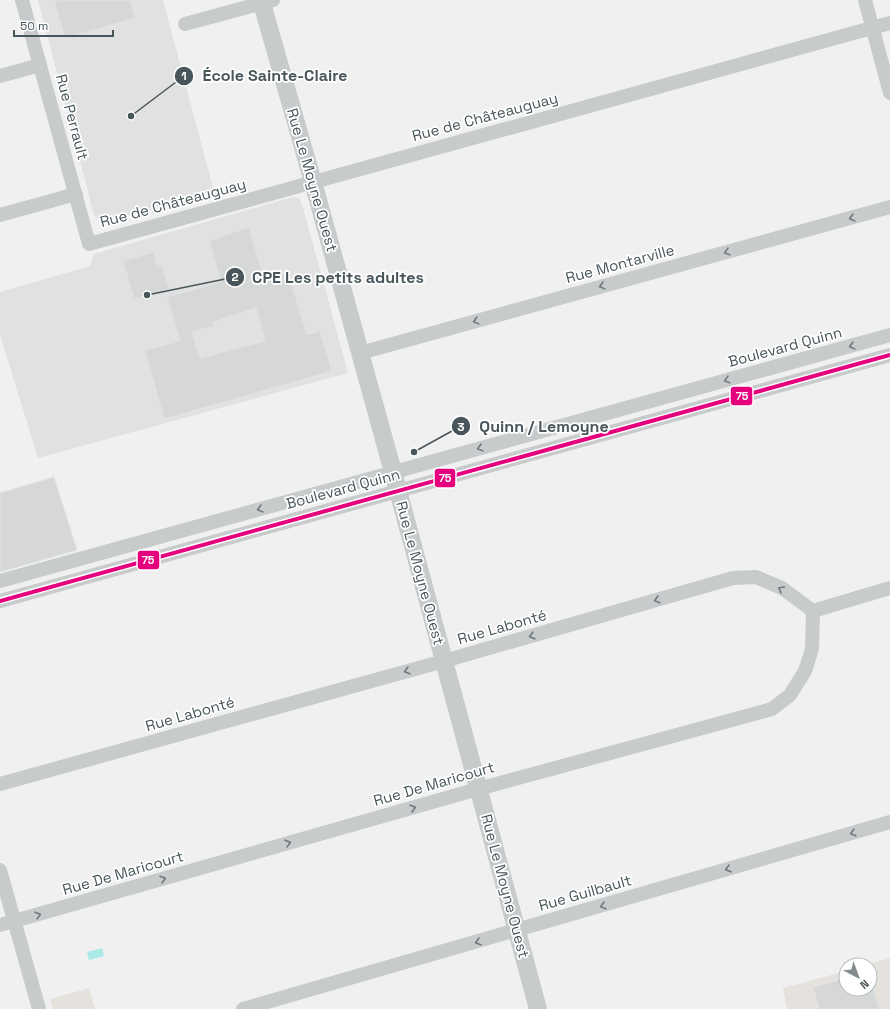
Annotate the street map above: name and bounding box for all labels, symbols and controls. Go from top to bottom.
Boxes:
scale bar [14,12,113,38]
text: 50 m [20,18,48,34]
callout: École Sainte-Claire [174,62,355,90]
text: École Sainte-Claire [203,65,347,86]
text: 1 [181,68,187,84]
street label: Rue Perrault [52,72,93,162]
street label: Rue de Châteauguay [410,88,560,145]
street label: Rue Le Moyne Ouest [283,106,342,254]
street label: Rue de Châteauguay [98,174,248,231]
one-way arrow [849,213,856,222]
street label: Rue Montarville [563,240,676,287]
one-way arrow [724,247,731,256]
callout: CPE Les petits adultes [225,263,432,291]
text: CPE Les petits adultes [252,267,424,288]
text: 2 [231,269,239,285]
one-way arrow [598,282,605,290]
one-way arrow [473,316,480,325]
street label: Boulevard Quinn [726,322,844,371]
one-way arrow [849,341,856,350]
one-way arrow [724,375,731,384]
line badge: 75 [730,386,753,406]
text: 75 [736,389,749,403]
callout: Quinn / Lemoyne [451,412,617,440]
text: Quinn / Lemoyne [479,416,609,437]
text: 3 [457,419,465,435]
one-way arrow [477,444,484,452]
street label: Boulevard Quinn [284,464,402,513]
line badge: 75 [434,468,456,488]
text: 75 [439,471,452,485]
street label: Rue Le Moyne Ouest [392,499,449,647]
one-way arrow [257,504,264,513]
line badge: 75 [137,550,160,570]
text: 75 [142,553,155,567]
one-way arrow [778,586,786,593]
one-way arrow [654,595,661,604]
street label: Rue Labonté [455,605,549,648]
one-way arrow [529,631,536,640]
one-way arrow [404,666,411,675]
street label: Rue Labonté [143,692,237,735]
street label: Rue De Maricourt [371,757,497,810]
one-way arrow [409,804,416,813]
street label: Rue Le Moyne Ouest [477,812,534,960]
one-way arrow [849,828,856,837]
one-way arrow [284,839,291,848]
street label: Rue De Maricourt [60,846,186,899]
one-way arrow [724,864,731,873]
street label: Rue Guilbault [536,870,634,915]
one-way arrow [159,875,166,884]
one-way arrow [600,901,607,910]
one-way arrow [34,911,41,920]
one-way arrow [475,937,482,946]
north arrow [838,957,878,997]
text: N [857,977,872,992]

